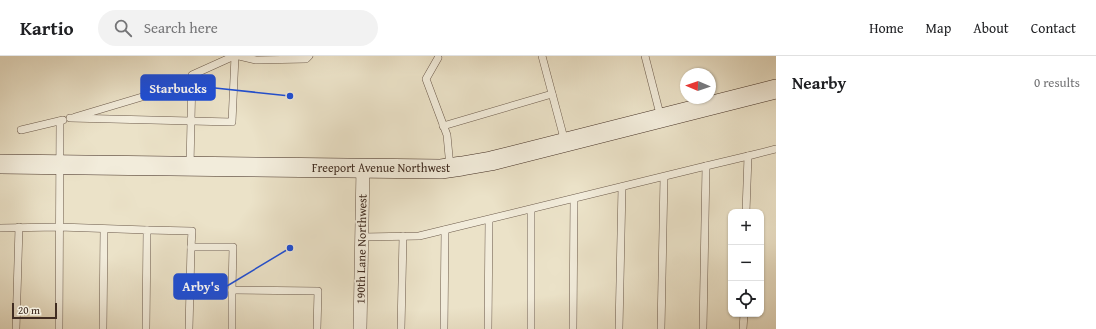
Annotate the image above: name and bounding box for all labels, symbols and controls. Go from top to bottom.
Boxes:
search box [98,10,378,46]
text: Kartio [20,14,74,42]
icon: search [112,17,134,39]
text: Search here [144,17,218,38]
text: Home [869,18,904,38]
text: Map [926,18,951,38]
text: About [973,18,1009,38]
text: Contact [1031,18,1076,38]
north arrow [680,68,716,104]
text: Nearby [792,70,846,95]
text: 0 results [1034,73,1080,92]
callout: Starbucks [141,75,215,100]
text: Starbucks [149,79,207,98]
street label: Freeport Avenue Northwest [312,159,451,176]
street label: 190th Lane Northwest [352,193,370,304]
map controls [728,209,764,317]
button: + [728,209,764,245]
button: − [728,245,764,281]
callout: Arby's [174,274,227,299]
text: Arby's [182,277,220,296]
button: locate [728,281,764,317]
scale bar [12,301,57,320]
text: 20 m [18,302,40,318]

